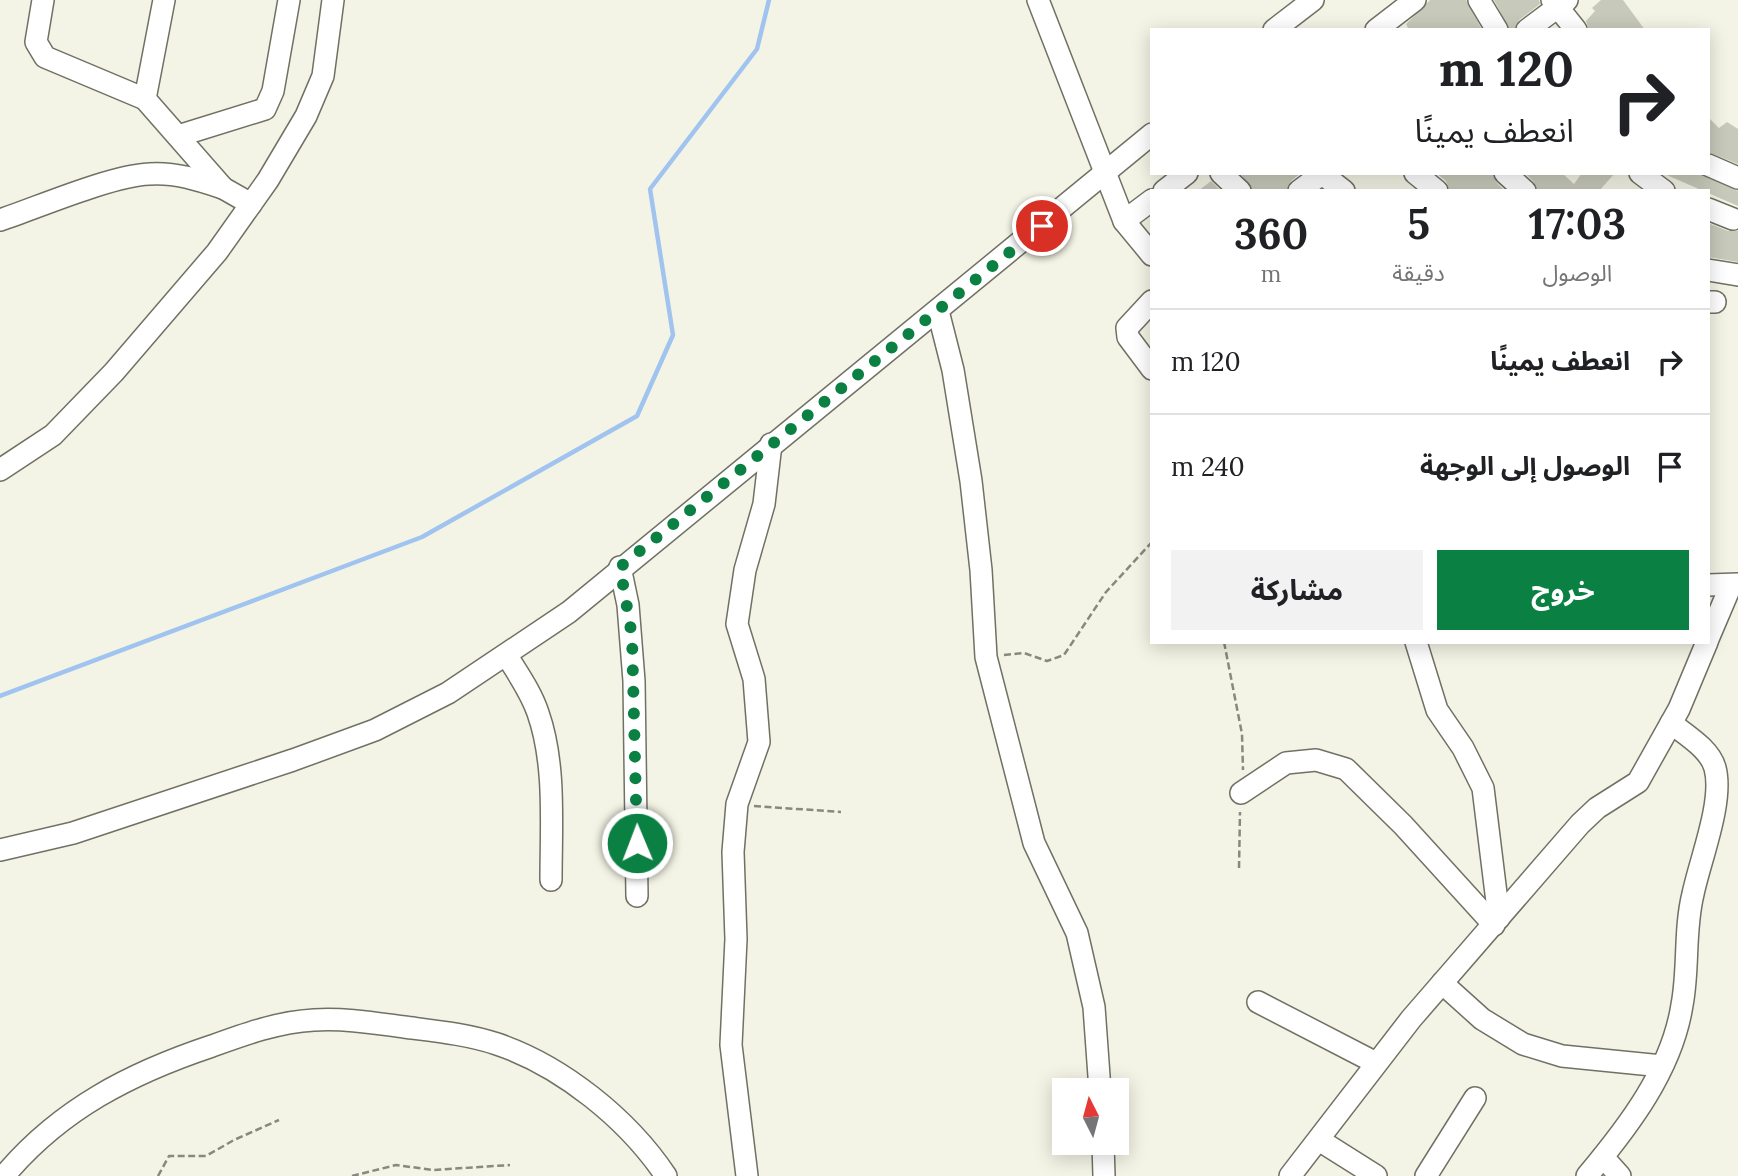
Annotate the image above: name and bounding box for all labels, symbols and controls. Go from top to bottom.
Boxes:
text: 120 m [1439,37,1574,99]
icon: right [1598,56,1689,147]
text: انعطف يمينًا [1415,110,1574,151]
pin [1012,196,1072,256]
text: 5 [1407,197,1430,251]
text: 17:03 [1529,197,1626,251]
icon: arrive [1023,207,1061,245]
text: 360 [1234,207,1308,261]
text: دقيقة [1392,258,1445,287]
text: الوصول [1542,258,1612,287]
text: m [1261,259,1281,288]
icon: right [1651,343,1689,381]
text: انعطف يمينًا [1490,344,1630,377]
text: 120 m [1171,345,1241,378]
icon: arrive [1651,448,1689,486]
text: الوصول إلى الوجهة [1420,449,1630,482]
text: 240 m [1171,450,1245,483]
button: مشاركة [1171,550,1423,630]
button: خروج [1437,550,1689,630]
position arrow [600,806,674,880]
north arrow [1052,1078,1129,1155]
map controls [1052,1078,1129,1155]

